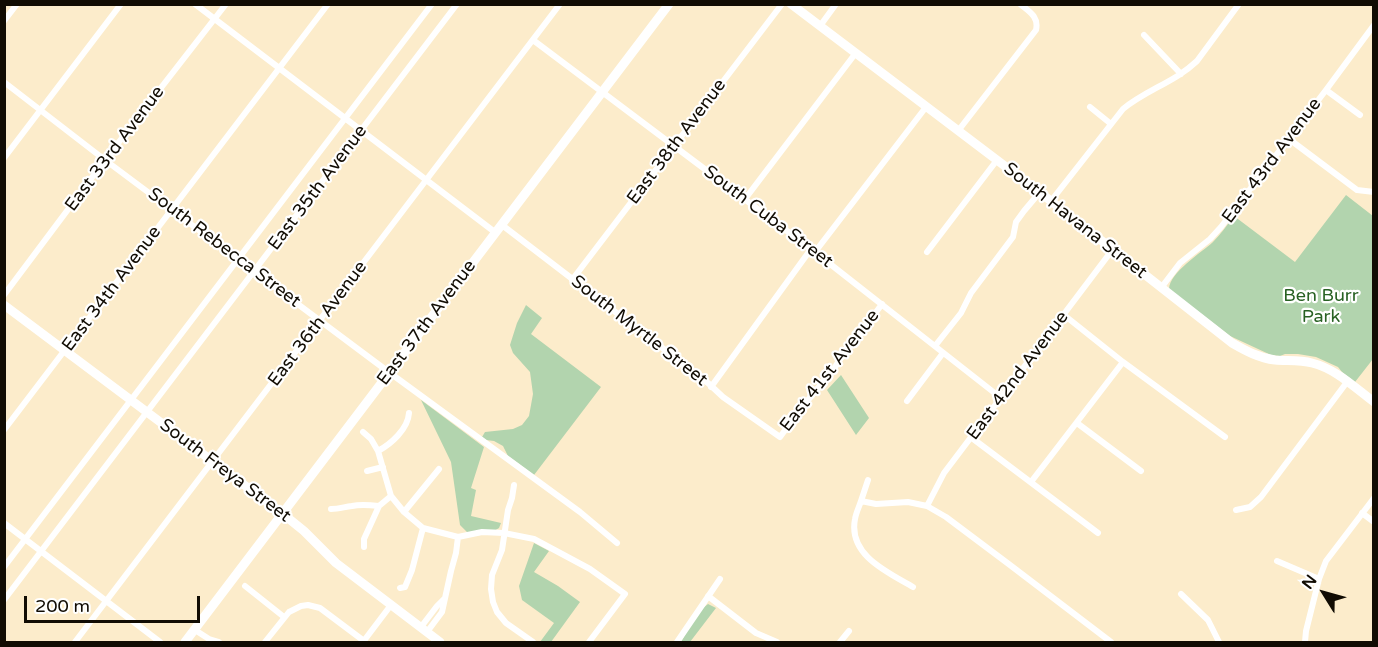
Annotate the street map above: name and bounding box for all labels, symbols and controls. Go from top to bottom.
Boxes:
street label: East 38th Avenue [623,75,731,209]
street label: East 33rd Avenue [61,82,169,216]
street label: East 43rd Avenue [1218,94,1326,228]
street label: East 35th Avenue [264,121,372,255]
street label: South Havana Street [999,158,1151,284]
street label: South Cuba Street [699,161,837,273]
street label: South Rebecca Street [143,184,305,312]
street label: East 34th Avenue [58,222,166,356]
street label: East 37th Avenue [373,256,481,390]
street label: East 36th Avenue [264,257,372,391]
street label: South Myrtle Street [567,271,711,391]
park label: Ben Burr Park [1283,285,1359,328]
street label: East 41st Avenue [776,306,884,436]
street label: East 42nd Avenue [963,307,1073,445]
street label: South Freya Street [155,415,295,527]
north arrow [1294,563,1354,623]
text: N [1298,571,1321,593]
scale bar [27,584,202,622]
text: 200 m [35,595,90,617]

